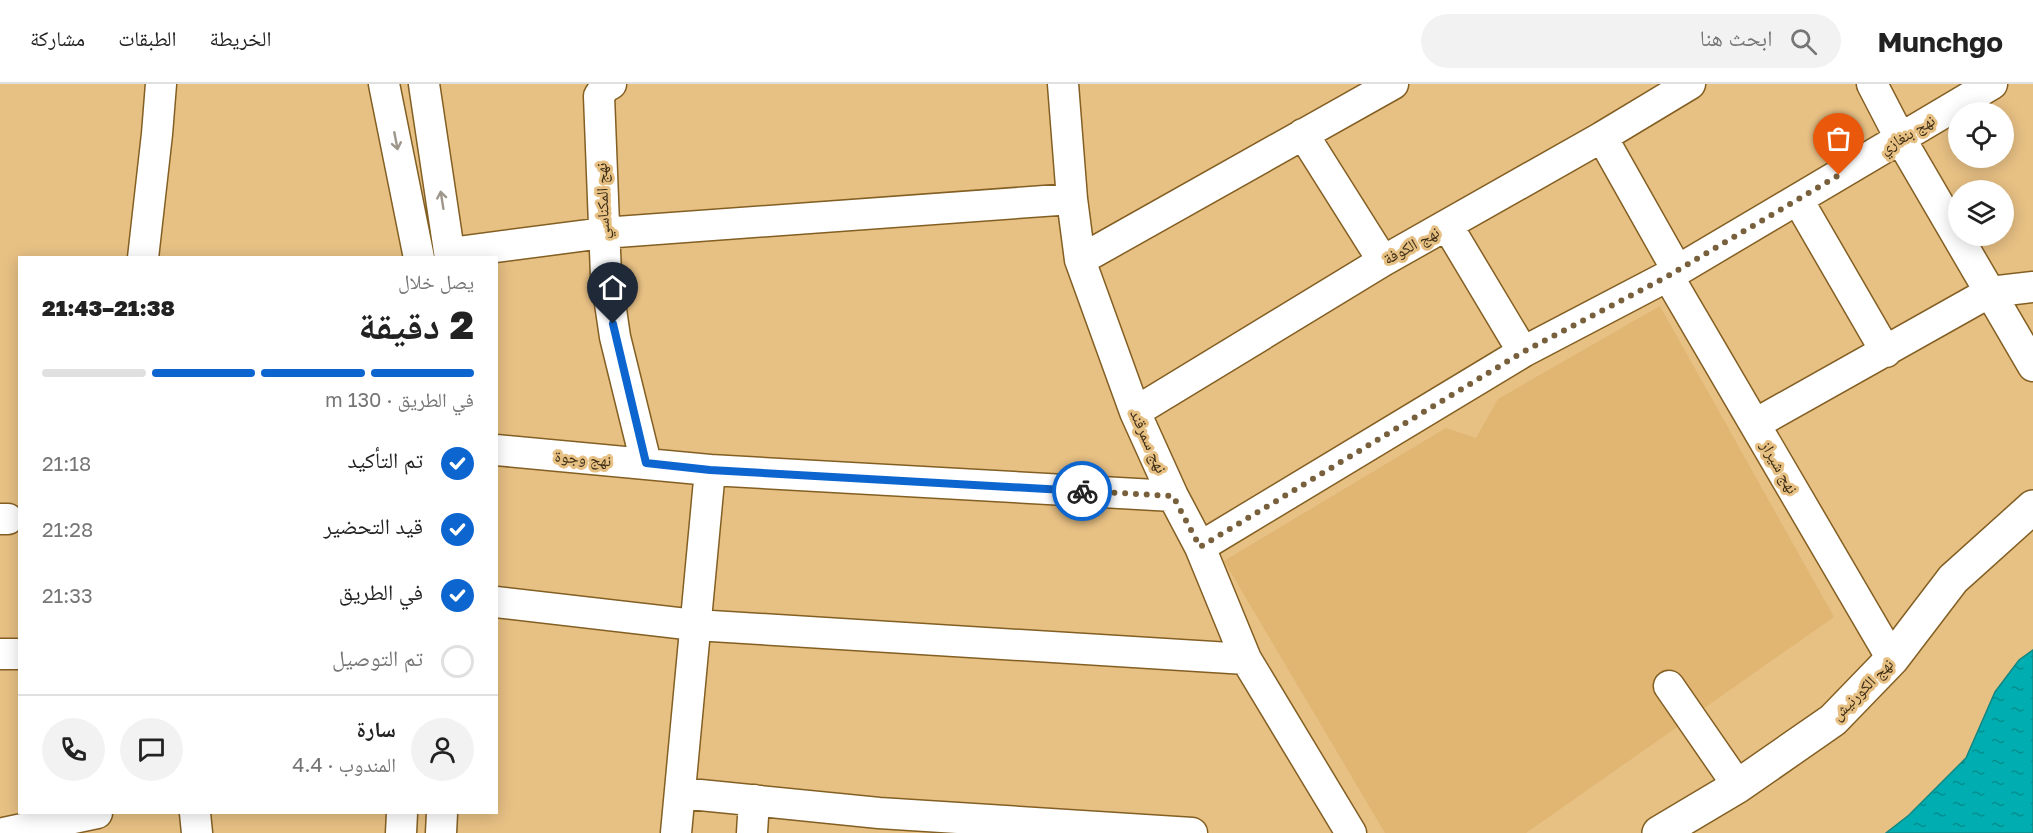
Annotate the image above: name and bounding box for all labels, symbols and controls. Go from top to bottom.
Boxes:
search box [1421,14,1841,68]
text: ابحث هنا [1700,24,1772,51]
text: مشاركة [30,25,85,51]
text: الطبقات [118,25,177,51]
text: الخريطة [210,25,271,51]
icon: search [1787,25,1820,58]
text: Munchgo [1877,25,2003,58]
map controls [1948,102,2014,246]
button: locate [1948,102,2014,168]
street label: نهج بنغازي [1876,110,1940,161]
pin [1813,113,1864,175]
icon: bag [1822,122,1855,155]
one-way arrow [391,131,402,151]
street label: نهج المكناسي [591,162,616,240]
button: layers [1948,180,2014,246]
one-way arrow [436,191,447,210]
street label: نهج الكوفة [1379,221,1443,269]
pin [587,262,638,324]
text: يصل خلال [398,269,474,293]
icon: home [596,271,629,304]
text: 21:38–21:43 [42,294,175,321]
text: 2 دقيقة [358,301,474,348]
text: في الطريق · 130 m [325,387,474,411]
street label: نهج سمرقند [1125,406,1172,476]
street label: نهج شيراز [1756,436,1803,498]
text: تم التأكيد [347,446,423,473]
street label: نهج وجوة [554,446,612,471]
icon: check [441,447,474,480]
text: 21:18 [42,451,91,475]
courier [1052,461,1112,521]
icon: bike [1066,475,1099,508]
text: قيد التحضير [324,512,423,539]
icon: check [441,513,474,546]
text: 21:28 [42,517,93,541]
text: في الطريق [339,578,423,605]
icon: check [441,579,474,612]
text: 21:33 [42,583,93,607]
text: تم التوصيل [332,644,423,671]
street label: نهج الكورنيش [1827,654,1898,725]
text: سارة [357,715,396,742]
button: phone [42,718,105,781]
button: chat [120,718,183,781]
button: person [411,718,474,781]
text: المندوب · 4.4 [292,752,396,776]

